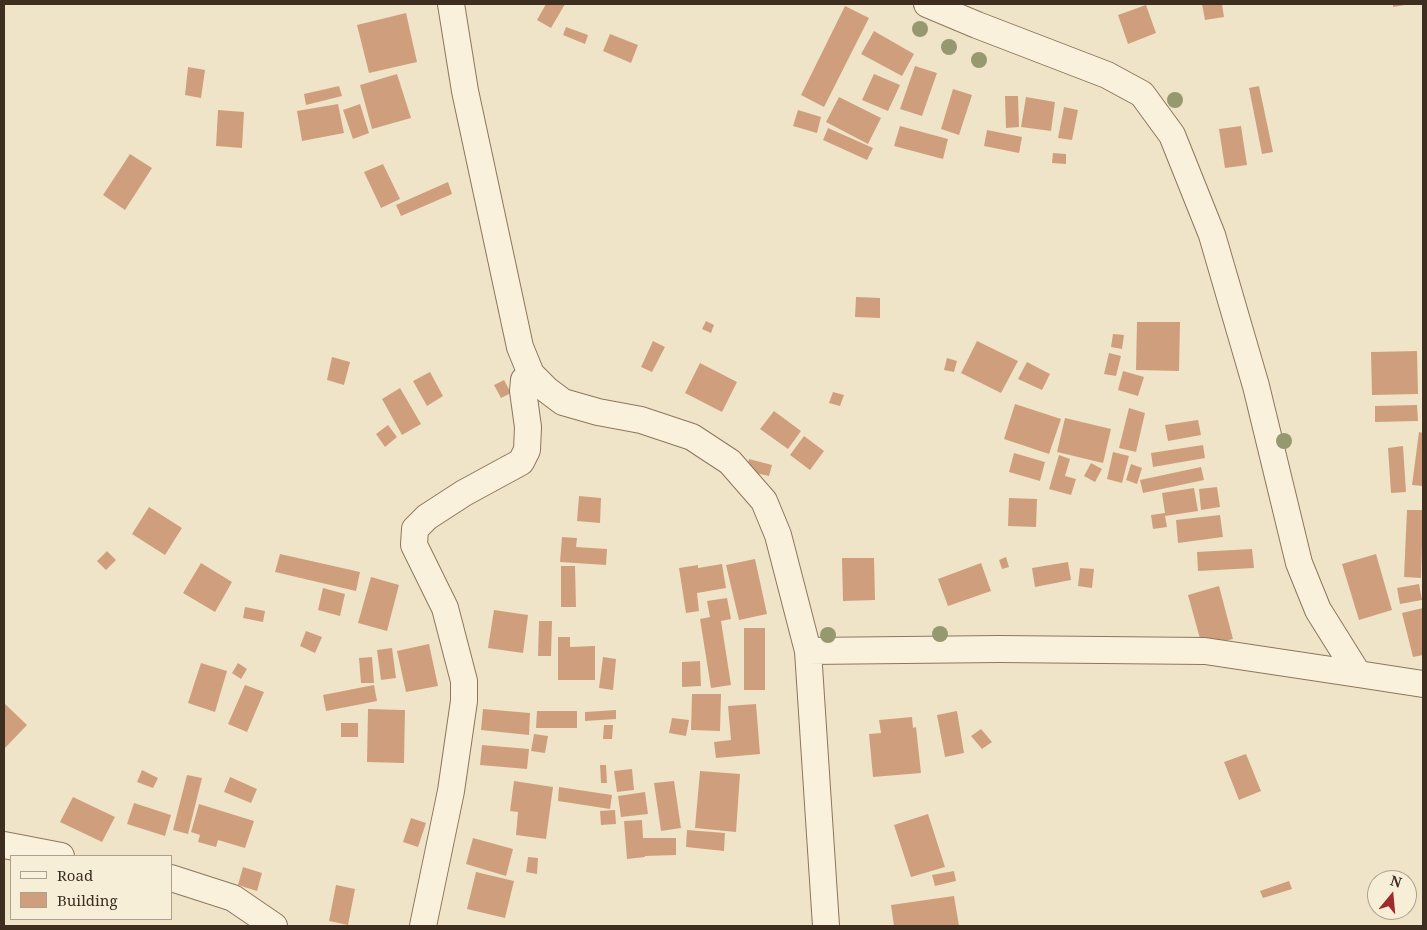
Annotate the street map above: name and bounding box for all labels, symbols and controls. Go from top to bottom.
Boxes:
legend [10,855,172,920]
text: Road [57,865,93,885]
north arrow [1367,870,1417,920]
text: N [1388,870,1404,892]
text: Building [57,890,118,910]

